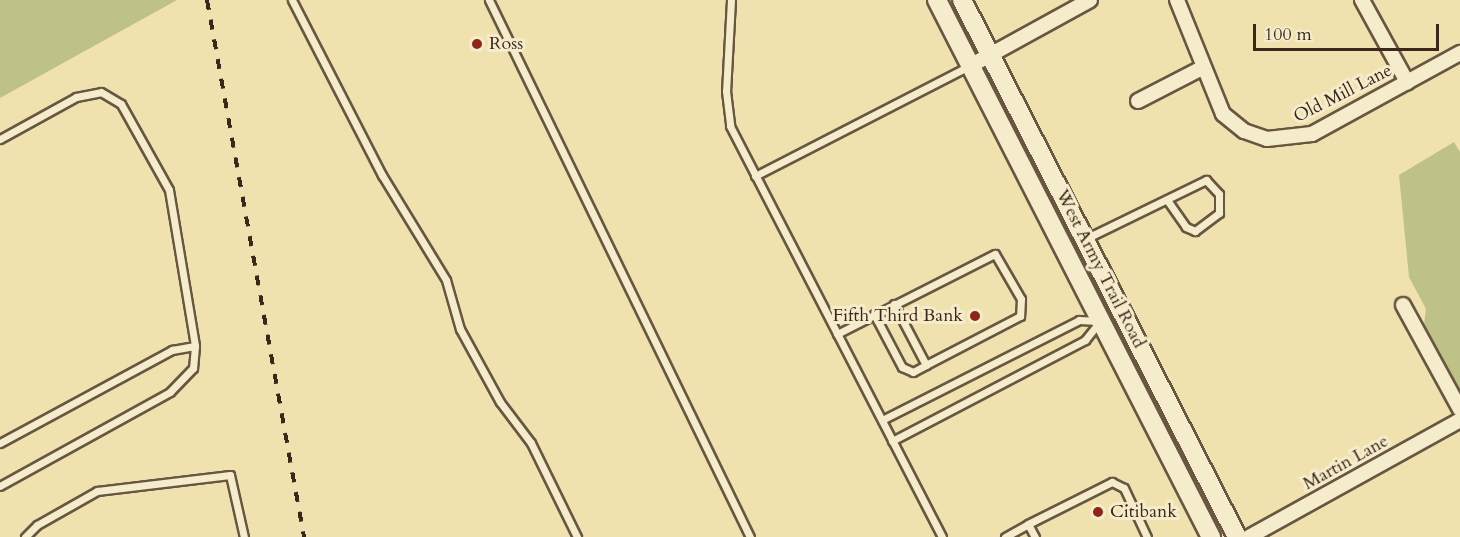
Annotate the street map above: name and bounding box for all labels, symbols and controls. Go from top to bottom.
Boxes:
scale bar [1256,12,1442,50]
text: 100 m [1264,22,1312,47]
place label: Ross [489,33,523,55]
marker: Ross [470,37,484,51]
street label: Old Mill Lane [1290,60,1396,128]
street label: West Army Trail Road [1051,186,1149,352]
place label: Fifth Third Bank [833,305,963,327]
marker: Fifth Third Bank [968,309,982,323]
street label: Martin Lane [1300,431,1392,495]
place label: Citibank [1110,501,1177,523]
marker: Citibank [1091,505,1105,519]

